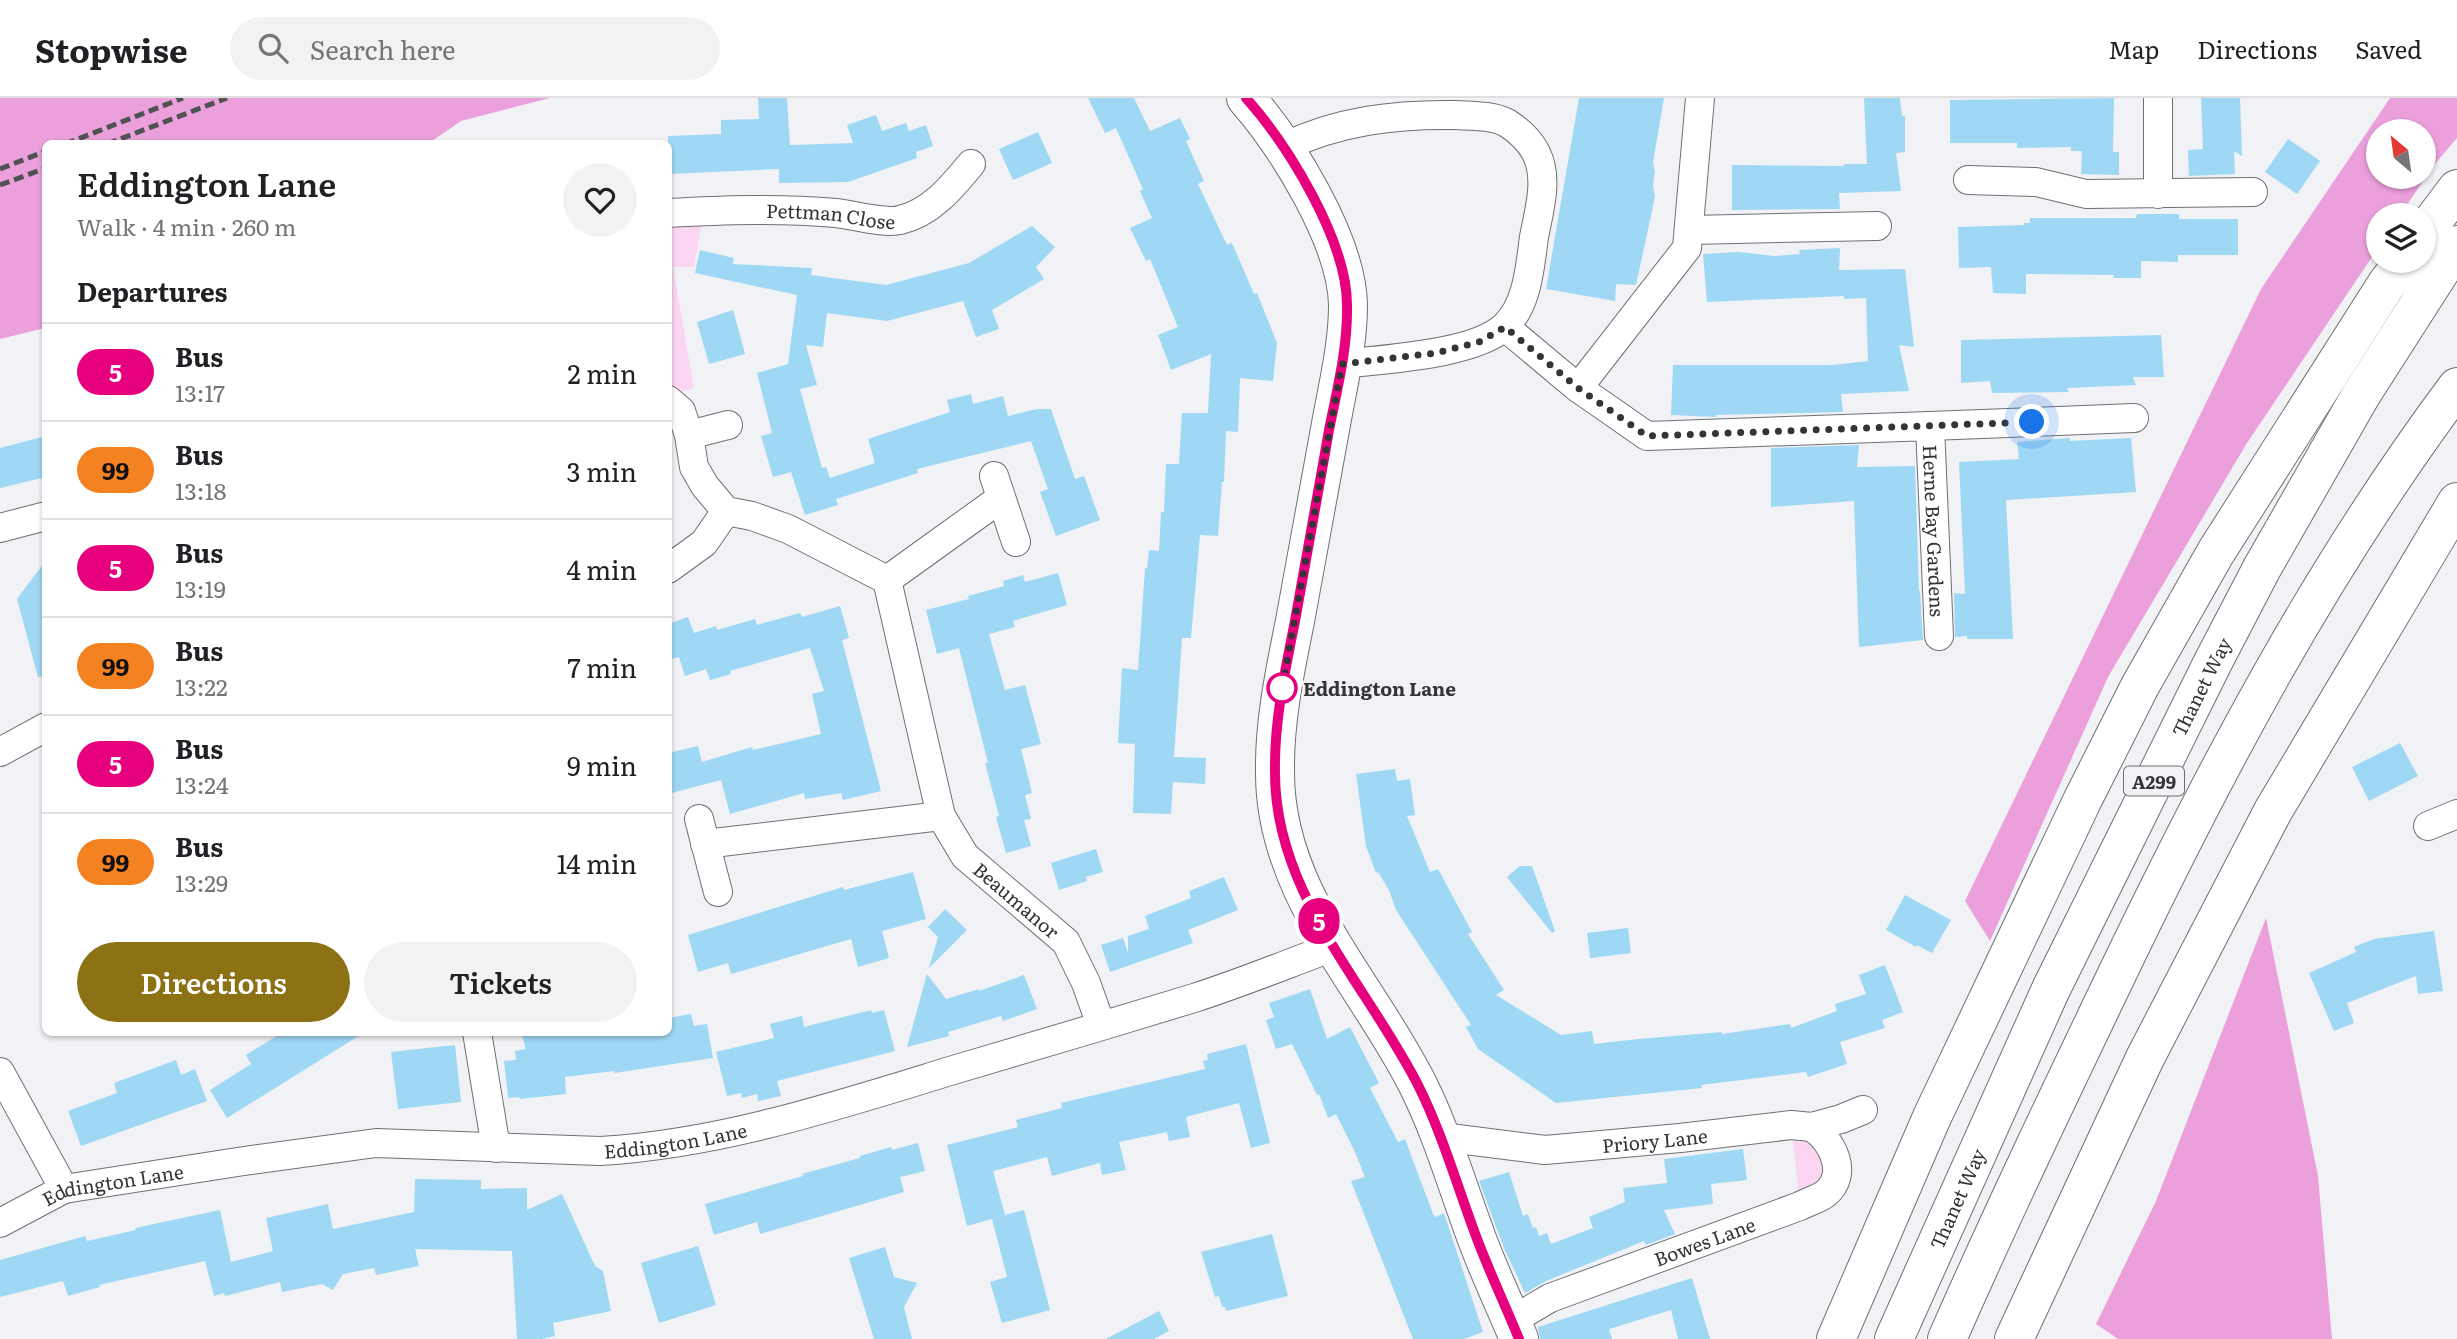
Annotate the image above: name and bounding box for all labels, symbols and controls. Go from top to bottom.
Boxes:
search box [230,17,720,80]
text: Stopwise [35,24,188,73]
icon: search [254,29,292,67]
text: Search here [310,29,456,68]
text: Map [2108,31,2159,66]
text: Directions [2197,31,2317,66]
text: Saved [2355,31,2422,66]
north arrow [2366,119,2436,189]
map controls [2366,119,2436,273]
text: Eddington Lane [77,158,336,207]
button: heart [563,163,637,237]
street label: Pettman Close [766,196,895,235]
button: layers [2366,203,2436,273]
text: Walk · 4 min · 260 m [77,209,296,243]
text: Departures [77,271,228,310]
text: Bus [175,336,223,375]
text: 2 min [568,353,637,392]
text: 5 [109,354,122,389]
text: 13:17 [175,375,225,409]
your location [2014,404,2049,439]
text: Bus [175,434,223,473]
street label: Herne Bay Gardens [1917,444,1952,618]
text: 3 min [567,451,637,490]
text: 99 [102,452,129,487]
text: 13:18 [175,473,227,507]
text: Bus [175,532,223,571]
text: 4 min [566,549,637,588]
text: 5 [109,550,122,585]
text: 13:19 [175,571,226,605]
text: Bus [175,630,223,669]
street label: Thanet Way [2164,632,2238,741]
text: 7 min [568,647,637,686]
text: 99 [102,648,129,683]
text: 13:22 [175,669,228,703]
marker: Eddington Lane [1267,673,1297,703]
place label: Eddington Lane [1303,674,1456,702]
text: Bus [175,728,223,767]
text: 9 min [567,745,637,784]
text: 5 [109,746,122,781]
road number: A299 [2124,766,2184,796]
text: 13:24 [175,767,229,801]
text: Bus [175,826,223,865]
text: 14 min [557,843,637,882]
text: 99 [102,844,129,879]
street label: Beaumanor [968,855,1066,945]
text: 13:29 [175,865,228,899]
line badge: 5 [1296,898,1342,944]
text: 5 [1312,903,1326,938]
button: Directions [77,942,350,1022]
button: Tickets [364,942,637,1022]
street label: Eddington Lane [603,1115,749,1165]
street label: Priory Lane [1601,1121,1709,1159]
street label: Thanet Way [1922,1144,1992,1253]
street label: Eddington Lane [37,1157,185,1212]
street label: Bowes Lane [1650,1210,1759,1273]

